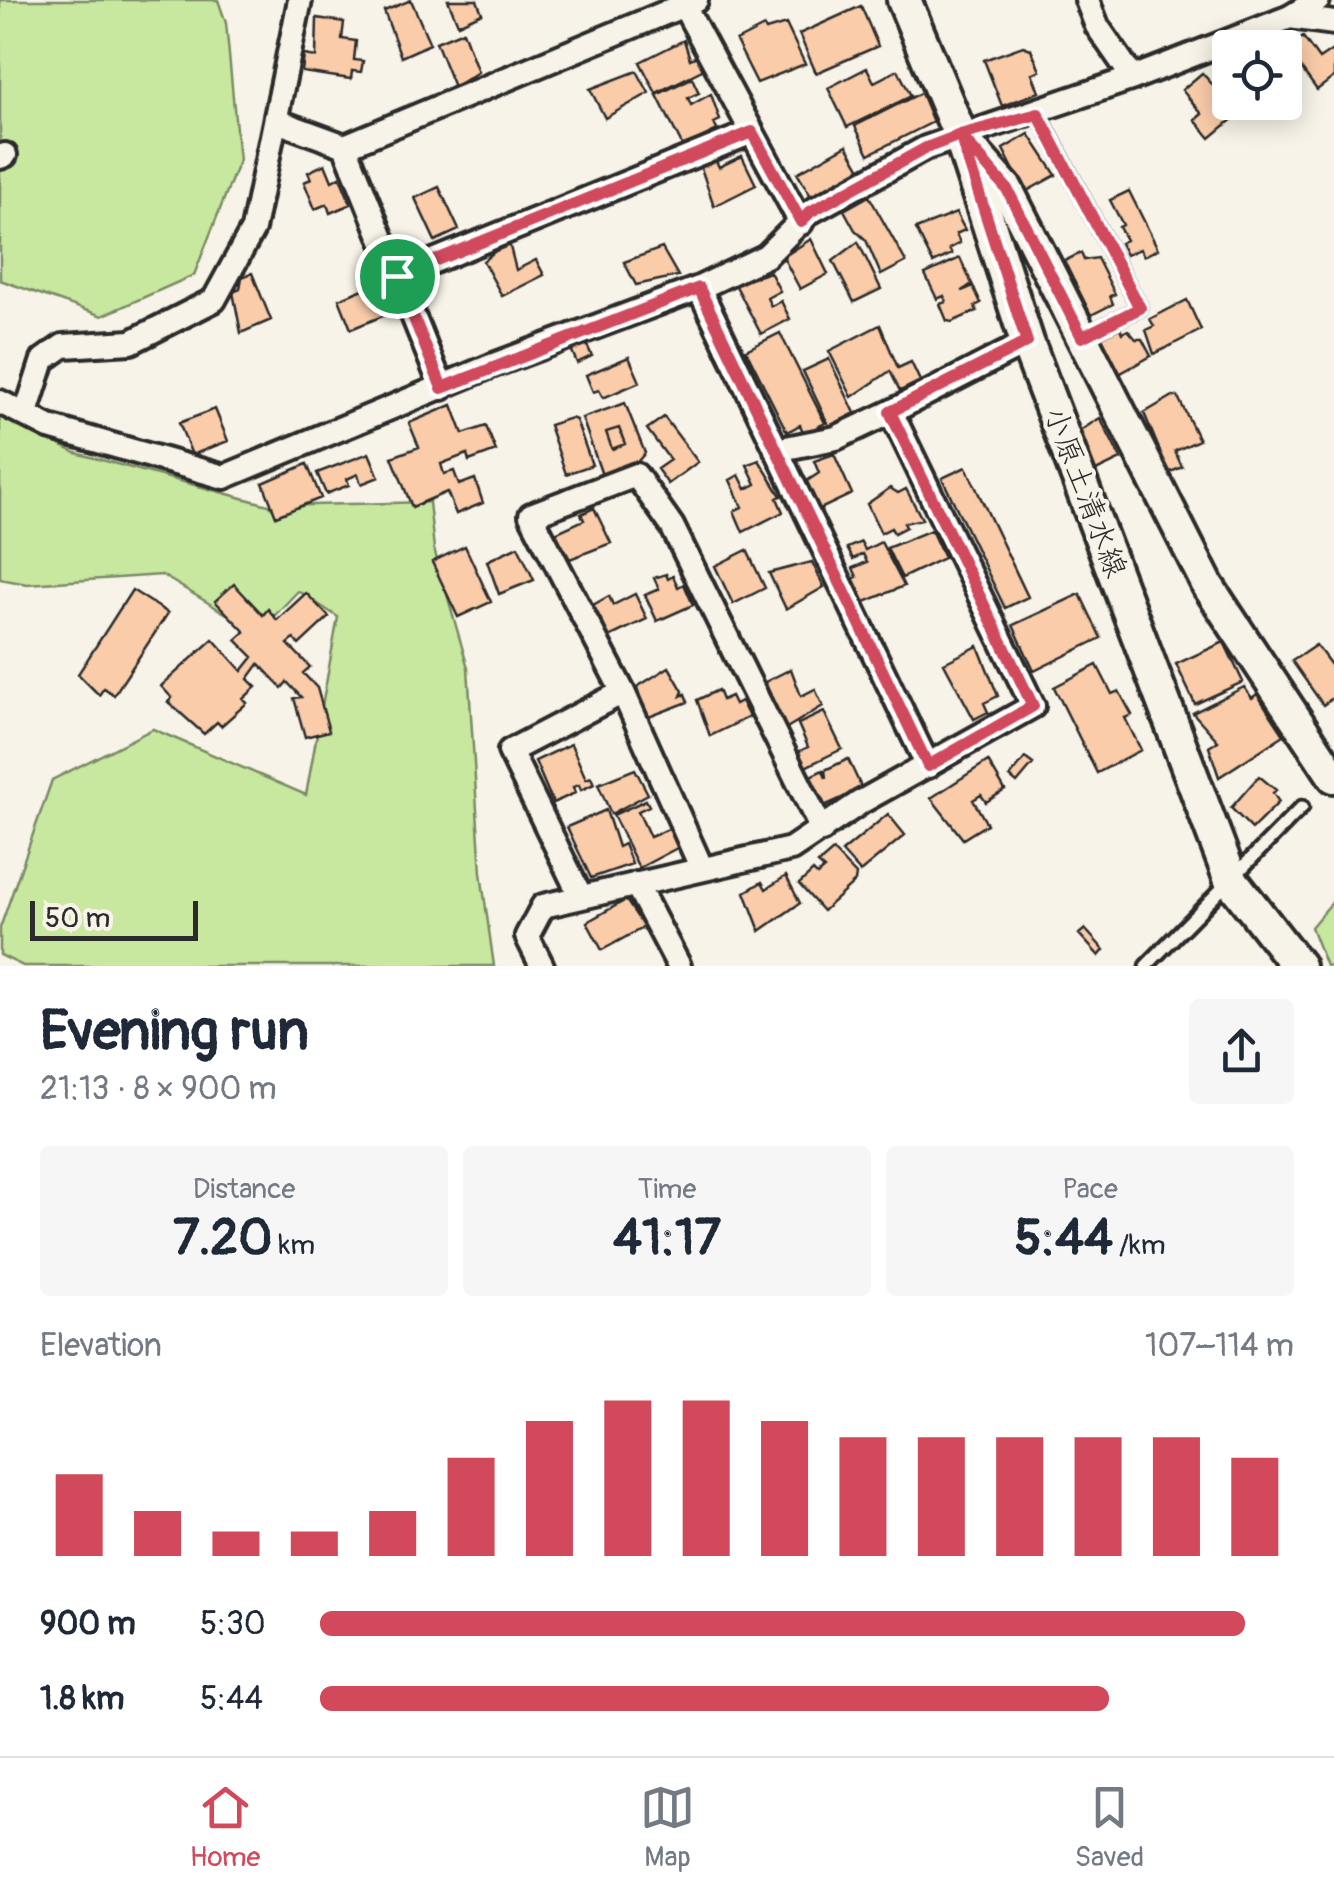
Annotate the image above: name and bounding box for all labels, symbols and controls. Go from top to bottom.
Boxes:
map controls [1212,30,1302,120]
button: locate [1212,30,1302,120]
pin [355,234,440,319]
icon: arrive [370,249,425,304]
street label: 小原土清水線 [1035,401,1135,583]
scale bar [30,896,198,940]
text: 50 m [45,901,110,936]
text: Evening run [40,997,309,1066]
button: share [1189,999,1294,1104]
text: 21:13 · 8 × 900 m [40,1069,277,1109]
text: Distance [193,1172,295,1207]
text: Time [638,1172,696,1207]
text: Pace [1062,1172,1118,1207]
text: 7.20 [173,1207,272,1270]
text: 41:17 [613,1207,721,1270]
text: 5:44 [1014,1207,1113,1270]
text: km [272,1228,315,1263]
text: /km [1113,1228,1166,1263]
text: Elevation [40,1326,162,1366]
text: 107–114 m [1145,1326,1294,1366]
text: 900 m [40,1604,136,1644]
text: 5:30 [200,1604,266,1644]
text: 1.8 km [40,1679,124,1719]
text: 5:44 [200,1679,263,1719]
tab: Home [190,1780,260,1875]
tab: Map [640,1780,695,1875]
tab: Saved [1075,1780,1144,1875]

